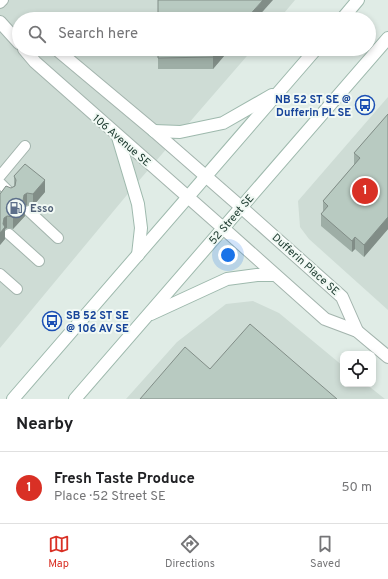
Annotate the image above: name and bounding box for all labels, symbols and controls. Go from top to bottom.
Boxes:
search box [12,12,376,56]
icon: search [26,23,48,45]
text: Search here [58,25,138,44]
place label: NB 52 ST SE @ Dufferin PL SE [275,93,351,120]
bus stop icon: NB 52 ST SE @ Dufferin PL SE [354,94,376,116]
street label: 106 Avenue SE [89,112,153,170]
pin: 1 [352,176,378,206]
street label: 52 Street SE [206,192,257,248]
fuel station icon: Esso [5,197,27,219]
place label: Esso [30,202,54,216]
street label: Dufferin Place SE [269,231,342,299]
your location [218,245,238,265]
place label: SB 52 ST SE @ 106 AV SE [66,309,129,336]
bus stop icon: SB 52 ST SE @ 106 AV SE [41,310,63,332]
map controls [340,351,376,387]
button: locate [340,351,376,387]
text: Nearby [16,414,73,436]
text: Fresh Taste Produce [54,470,195,489]
text: 1 [26,480,32,496]
text: 50 m [342,480,372,496]
text: Place · 52 Street SE [54,489,166,505]
tab: Map [48,533,70,571]
tab: Directions [165,533,215,571]
tab: Saved [310,533,340,571]

